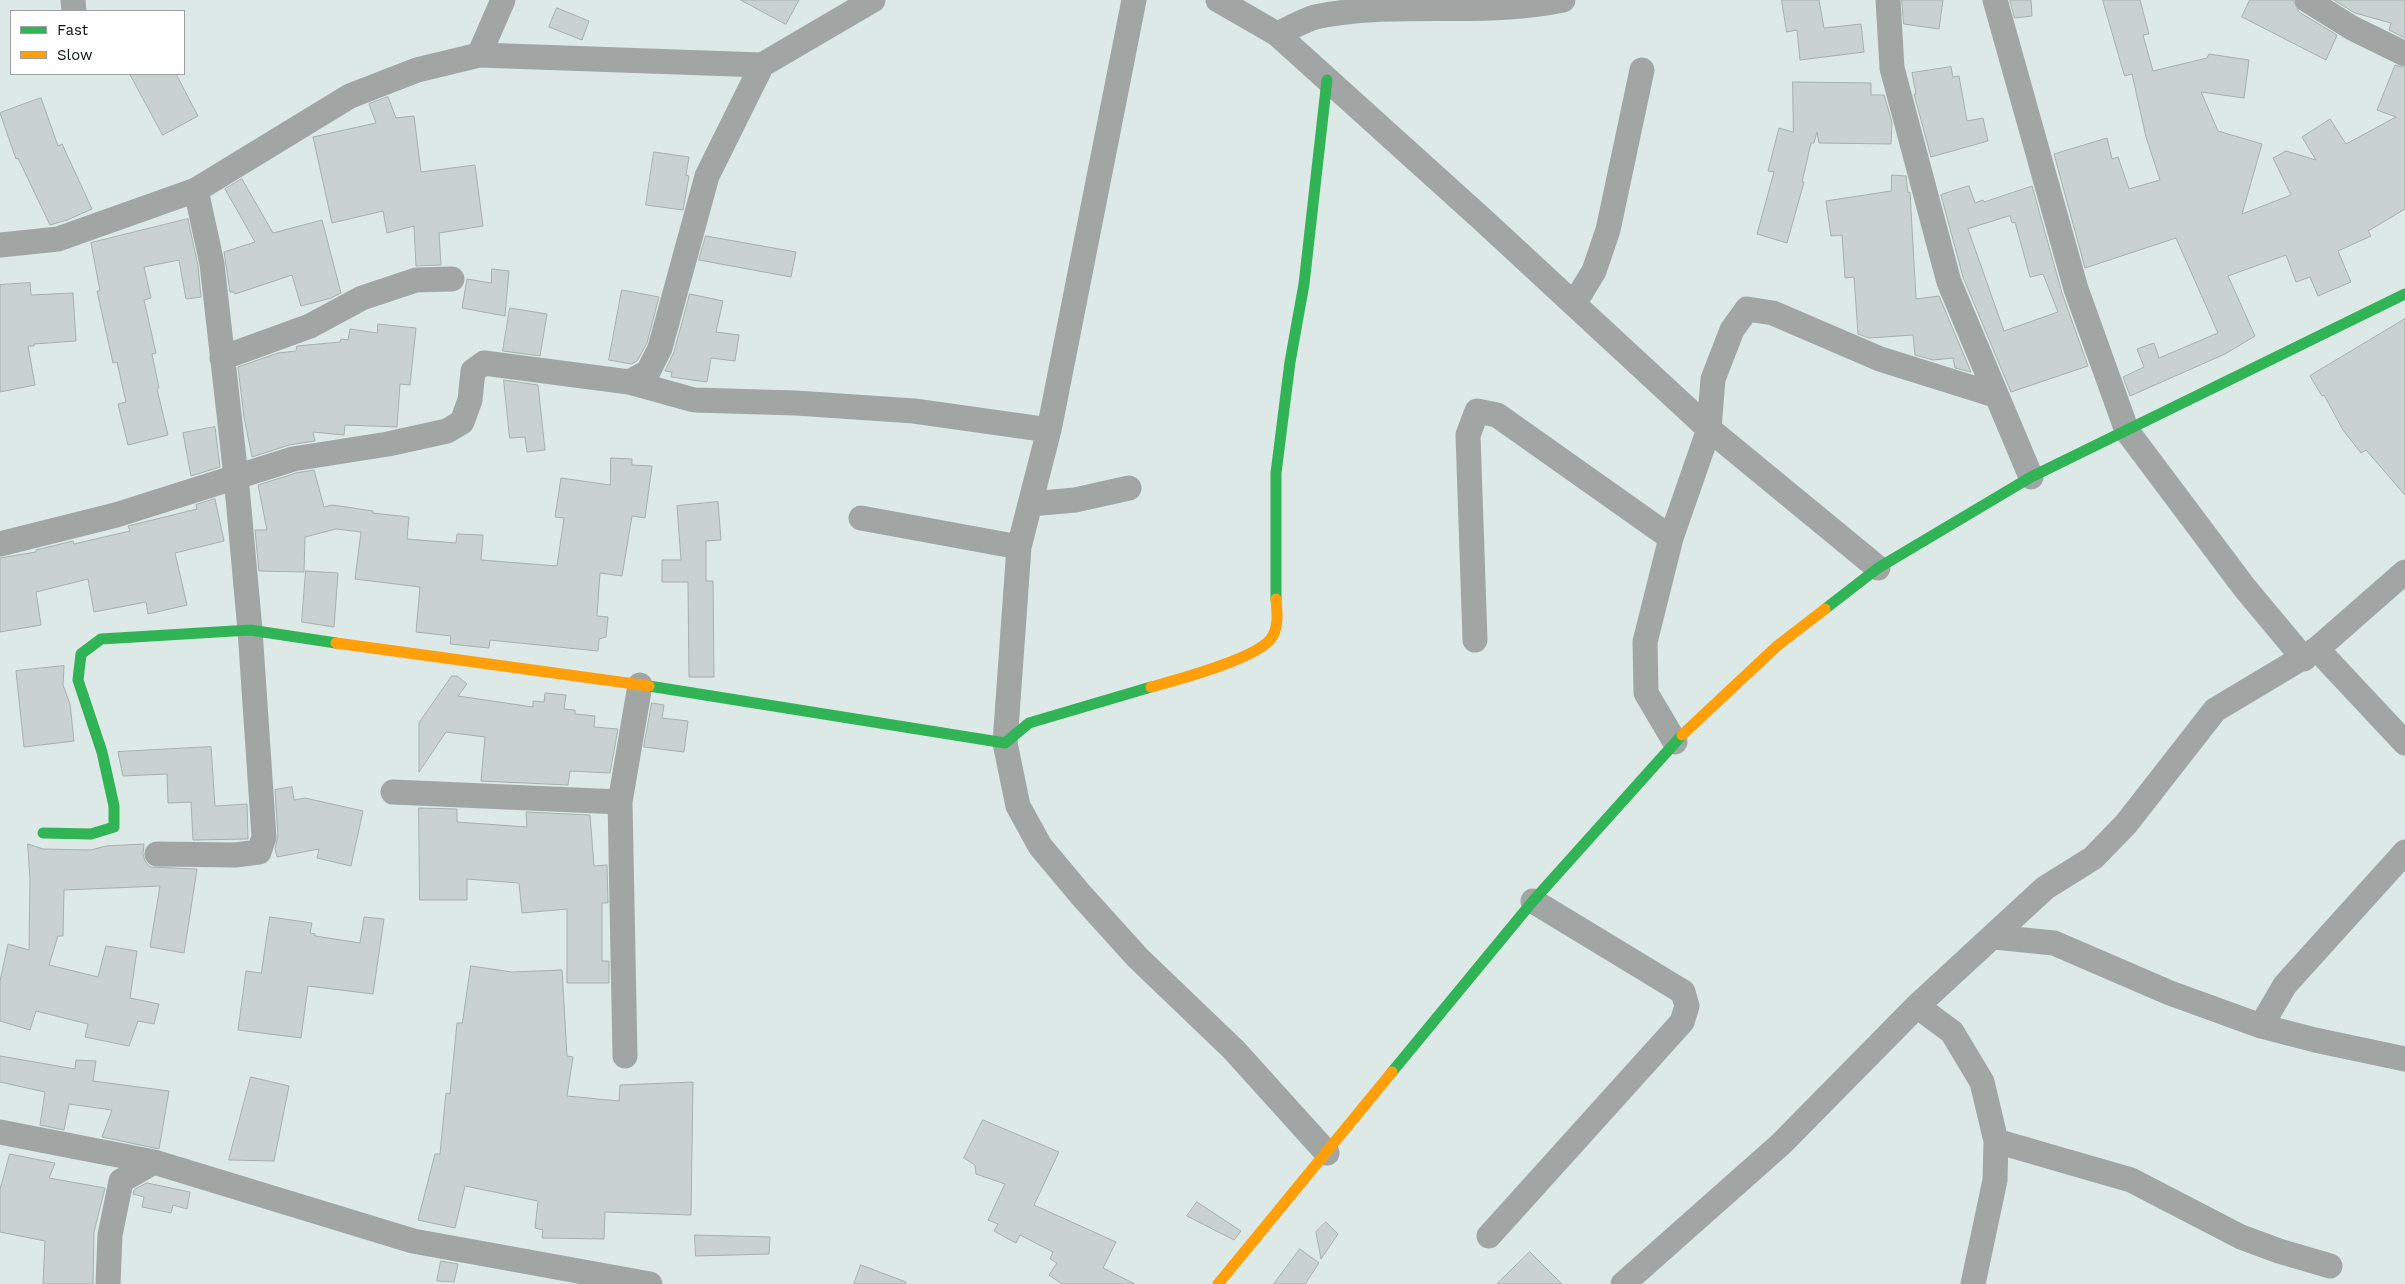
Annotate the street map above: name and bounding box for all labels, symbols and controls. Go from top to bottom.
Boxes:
legend [10,10,185,75]
text: Fast [57,21,88,39]
text: Slow [57,46,93,64]

